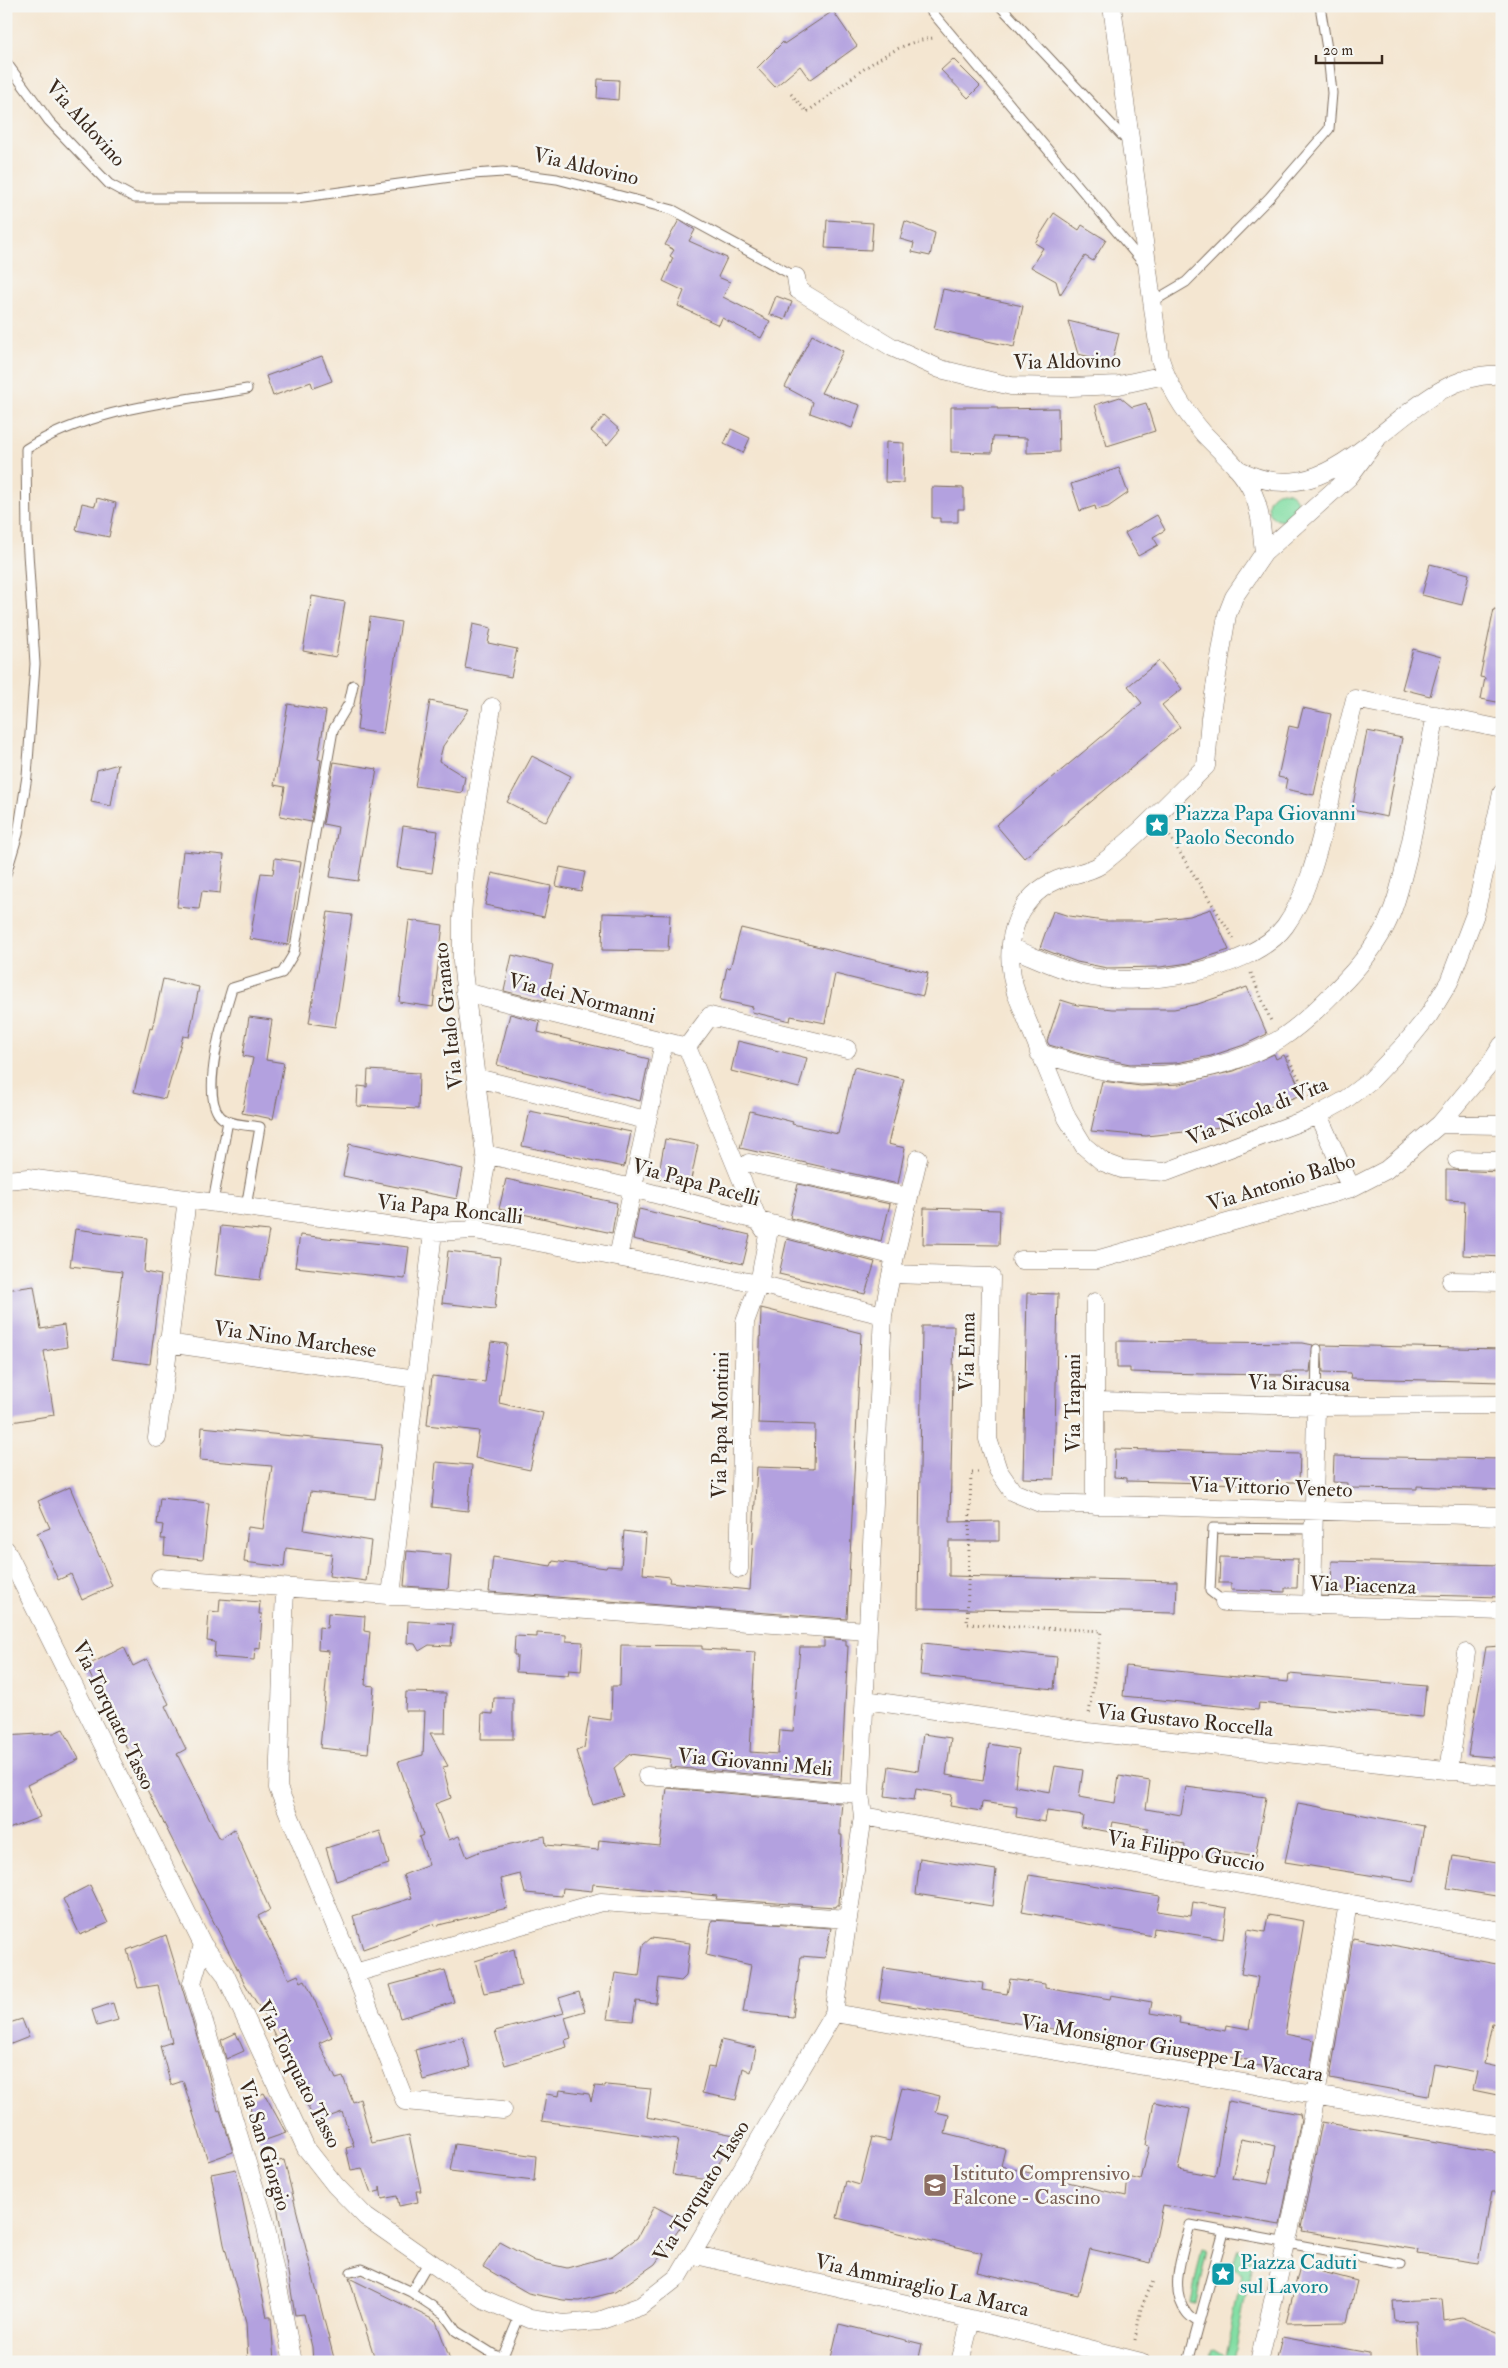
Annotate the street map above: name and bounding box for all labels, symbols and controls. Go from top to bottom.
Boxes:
scale bar [1316,32,1382,64]
text: 20 m [1323,41,1353,60]
street label: Via Aldovino [40,74,132,172]
street label: Via Aldovino [530,141,641,192]
street label: Via Aldovino [1013,347,1121,376]
place label: Piazza Papa Giovanni Paolo Secondo [1174,800,1356,851]
place icon: Piazza Papa Giovanni Paolo Secondo [1144,812,1170,838]
street label: Via Italo Granato [427,941,470,1091]
street label: Via dei Normanni [505,967,659,1030]
street label: Via Nicola di Vita [1182,1071,1332,1152]
street label: Via Antonio Balbo [1204,1147,1358,1218]
street label: Via Papa Pacelli [629,1152,763,1213]
street label: Via Papa Roncalli [376,1188,525,1231]
street label: Via Enna [953,1312,982,1392]
street label: Via Nino Marchese [212,1315,378,1364]
street label: Via Papa Montini [706,1351,735,1499]
street label: Via Trapani [1060,1353,1087,1452]
street label: Via Siracusa [1248,1369,1351,1398]
street label: Via Vittorio Veneto [1189,1471,1353,1504]
street label: Via Piacenza [1309,1570,1417,1601]
street label: Via Torquato Tasso [66,1636,161,1794]
street label: Via Gustavo Roccella [1095,1698,1275,1743]
street label: Via Giovanni Meli [676,1742,834,1783]
street label: Via Filippo Guccio [1105,1824,1267,1879]
street label: Via Torquato Tasso [250,1996,347,2153]
street label: Via Monsignor Giuseppe La Vaccara [1018,2009,1326,2088]
street label: Via San Giorgio [232,2076,297,2214]
street label: Via Torquato Tasso [647,2115,756,2267]
place label: Istituto Comprensivo Falcone - Cascino [952,2160,1130,2211]
school or university icon: Istituto Comprensivo Falcone - Cascino [922,2172,948,2198]
street label: Via Ammiraglio La Marca [812,2248,1032,2323]
place label: Piazza Caduti sul Lavoro [1240,2249,1358,2300]
place icon: Piazza Caduti sul Lavoro [1210,2261,1236,2287]

